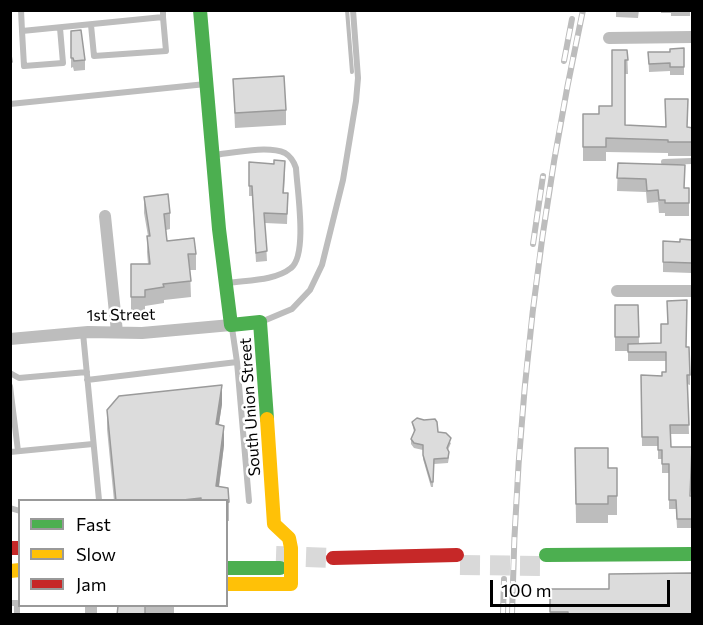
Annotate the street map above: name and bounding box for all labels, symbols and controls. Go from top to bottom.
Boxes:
street label: 1st Street [86,305,156,325]
street label: South Union Street [236,337,264,477]
legend [18,499,228,607]
text: Fast [76,513,111,535]
text: Slow [76,543,116,565]
scale bar [493,568,673,606]
text: Jam [76,573,106,595]
text: 100 m [501,579,551,601]

